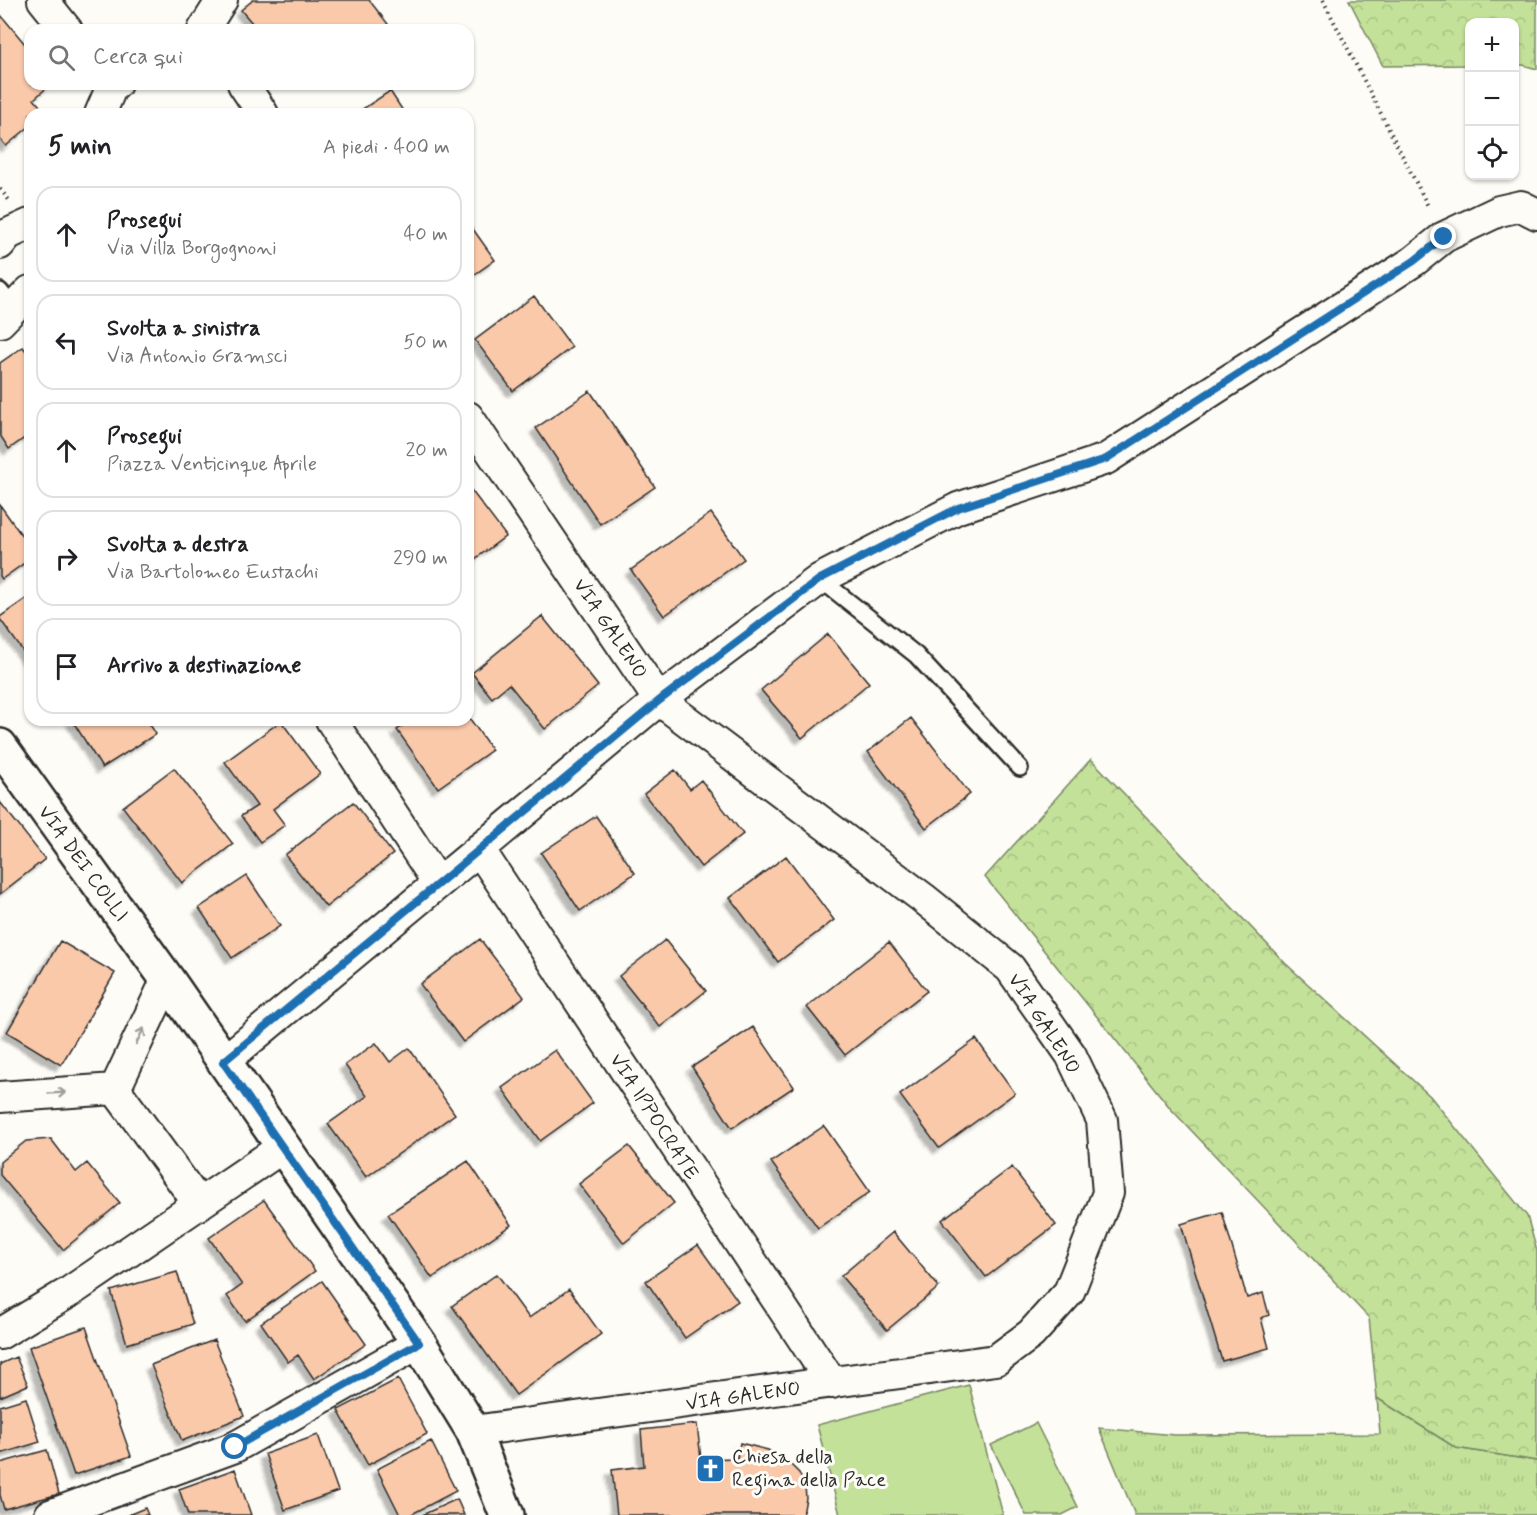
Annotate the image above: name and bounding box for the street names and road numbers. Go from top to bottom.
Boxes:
street label: VIA GALENO [566,573,653,684]
street label: VIA DEI COLLI [31,800,134,928]
street label: VIA GALENO [1001,968,1086,1080]
street label: VIA IPPOCRATE [603,1048,705,1185]
street label: VIA GALENO [684,1375,802,1418]

